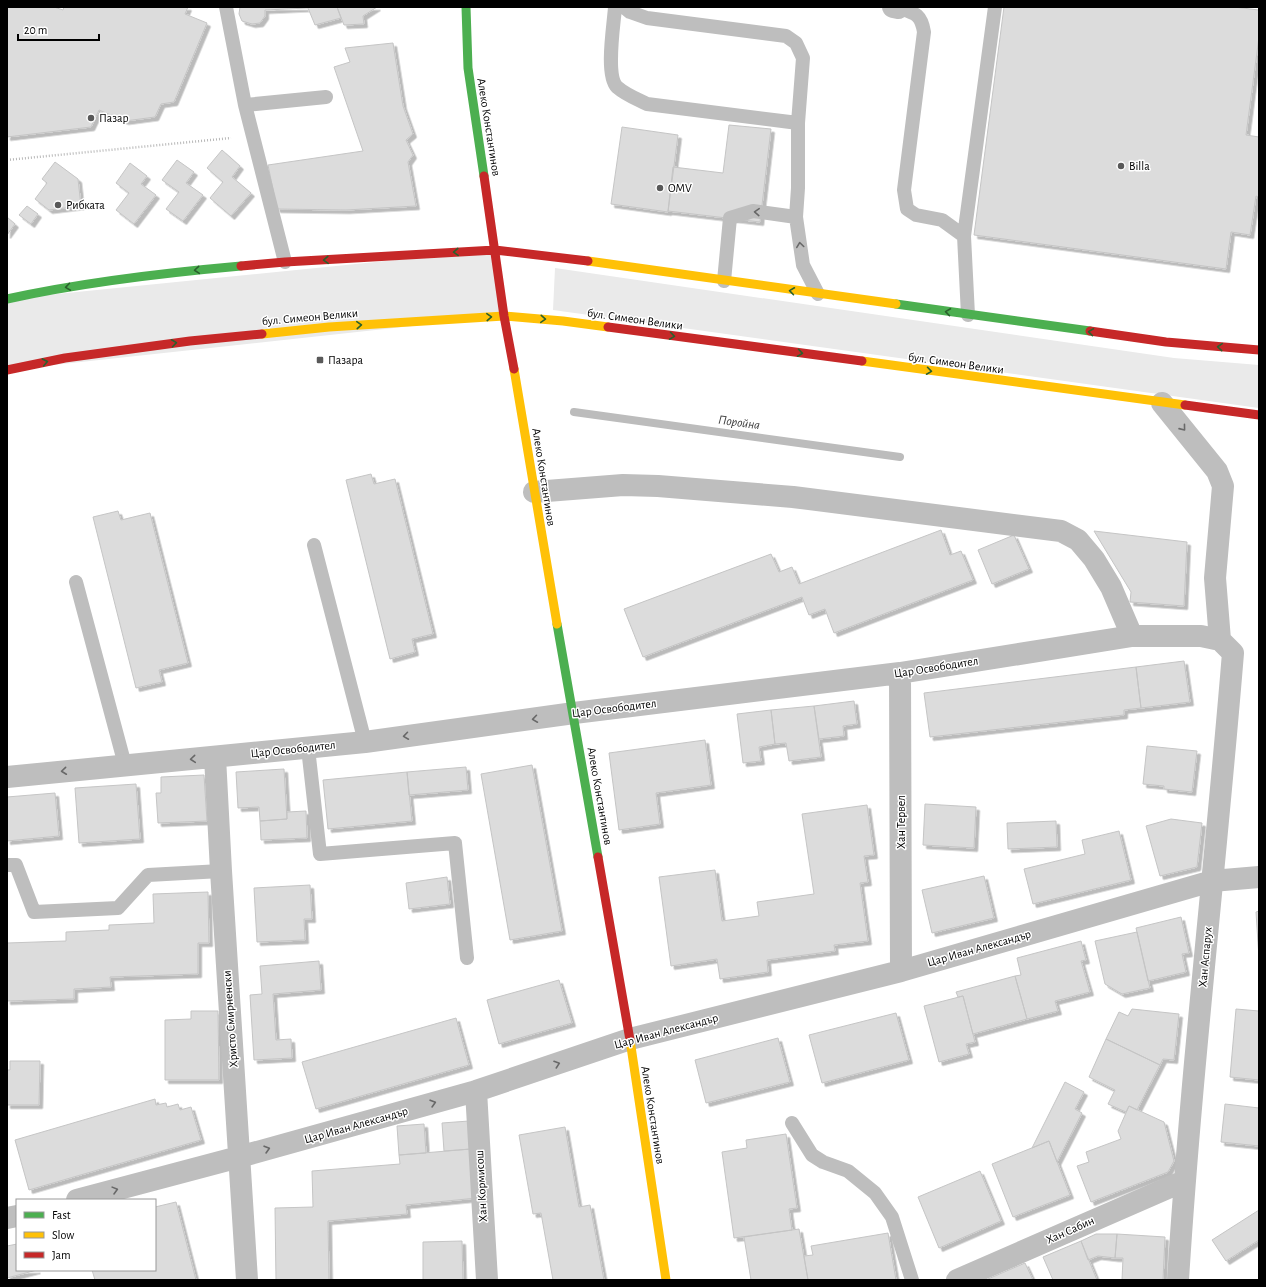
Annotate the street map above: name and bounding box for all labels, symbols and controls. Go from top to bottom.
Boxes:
scale bar [18,16,99,42]
text: 20 m [24,24,47,36]
street label: Алеко Константинов [475,77,503,177]
place label: Пазар [99,112,129,124]
marker: Пазар [86,113,96,123]
place label: Billa [1129,160,1150,172]
marker: Billa [1116,161,1126,171]
place label: OMV [668,182,692,194]
marker: OMV [655,183,665,193]
place label: Рибката [66,199,105,211]
marker: Рибката [53,200,63,210]
one-way arrow [754,207,760,216]
one-way arrow [796,242,805,248]
one-way arrow [453,248,459,257]
one-way arrow [323,255,329,264]
one-way arrow [194,265,200,274]
one-way arrow [65,282,71,291]
one-way arrow [789,287,795,296]
street label: бул. Симеон Велики [586,306,684,333]
street label: бул. Симеон Велики [261,307,359,328]
one-way arrow [945,308,951,317]
one-way arrow [486,313,492,322]
one-way arrow [540,315,546,324]
one-way arrow [356,320,362,329]
one-way arrow [1088,328,1094,337]
one-way arrow [669,331,675,340]
one-way arrow [171,339,177,348]
one-way arrow [1217,342,1223,351]
one-way arrow [797,348,803,357]
street label: бул. Симеон Велики [907,350,1005,377]
place label: Пазара [328,354,364,366]
marker: Пазара [315,355,325,365]
one-way arrow [42,358,48,366]
one-way arrow [926,366,932,375]
water label: Поройна [717,414,761,432]
one-way arrow [1178,424,1185,431]
street label: Алеко Константинов [530,427,558,527]
street label: Цар Освободител [893,654,979,680]
street label: Цар Освободител [571,697,657,719]
one-way arrow [532,714,538,723]
one-way arrow [403,731,409,740]
street label: Цар Освободител [250,739,336,759]
street label: Алеко Константинов [585,746,615,846]
one-way arrow [190,754,197,763]
one-way arrow [61,766,67,775]
street label: Хан Тервел [895,795,907,849]
street label: Хан Аспарух [1196,926,1215,988]
street label: Цар Иван Александър [926,927,1032,969]
street label: Христо Смирненски [221,970,239,1068]
street label: Цар Иван Александър [613,1011,719,1051]
one-way arrow [553,1060,560,1069]
street label: Алеко Константинов [639,1065,667,1165]
one-way arrow [429,1099,436,1108]
street label: Цар Иван Александър [303,1104,409,1146]
one-way arrow [264,1146,271,1154]
street label: Хан Кормисош [473,1150,489,1222]
one-way arrow [111,1186,118,1195]
legend [16,1199,156,1271]
text: Fast [52,1209,71,1221]
street label: Хан Сабин [1044,1214,1096,1246]
text: Slow [52,1229,74,1241]
text: Jam [52,1249,71,1261]

